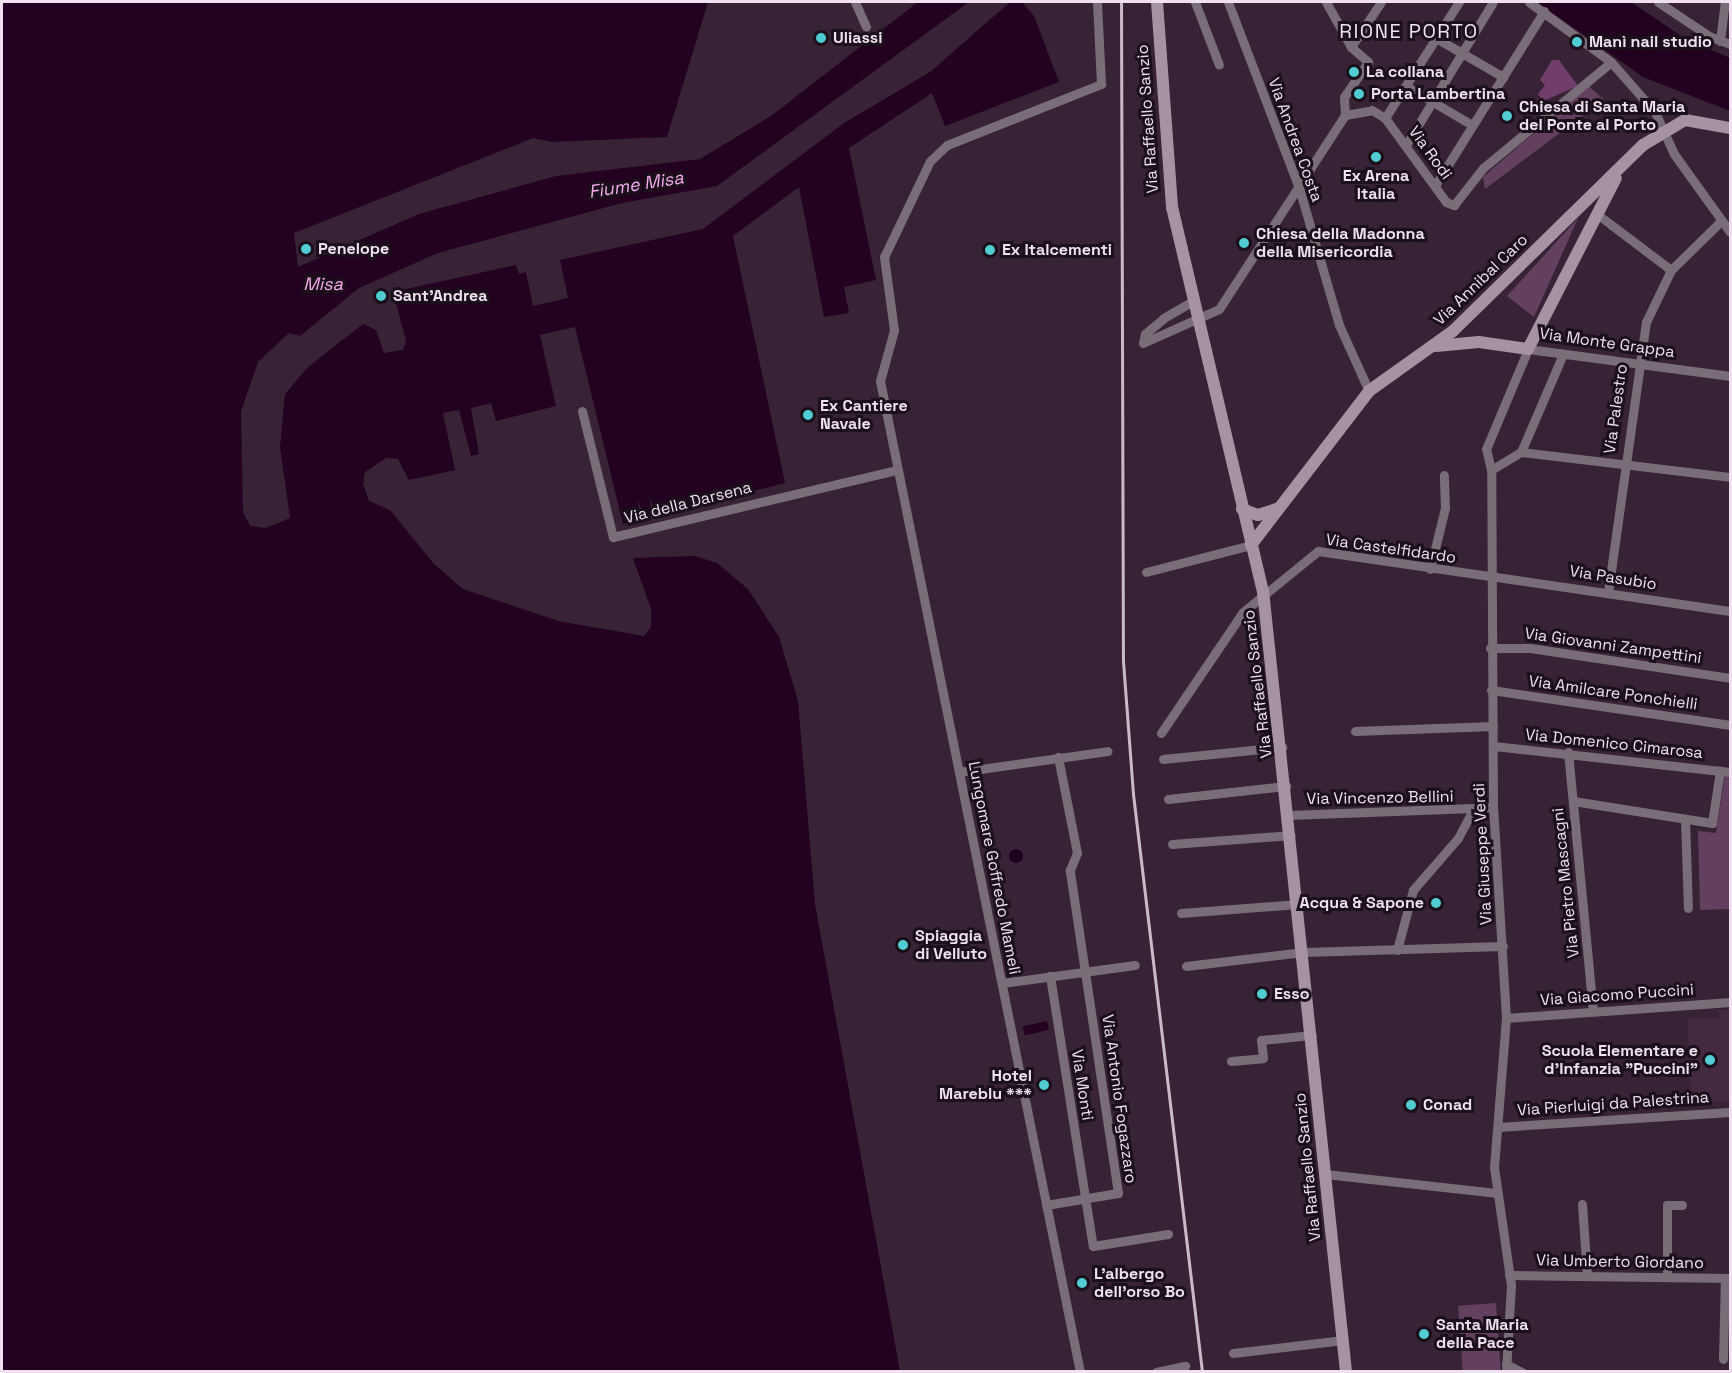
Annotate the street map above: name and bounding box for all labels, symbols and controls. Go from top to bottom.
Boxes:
district label: RIONE PORTO [1339,19,1479,43]
place label: Uliassi [833,28,882,48]
marker: Uliassi [814,31,828,45]
place label: Manì nail studio [1589,32,1712,52]
marker: Manì nail studio [1570,35,1584,49]
street label: Via Raffaello Sanzio [1133,44,1163,194]
place label: La collana [1366,62,1444,82]
marker: La collana [1347,65,1361,79]
street label: Via Andrea Costa [1264,75,1326,205]
place label: Porta Lambertina [1371,84,1505,104]
marker: Porta Lambertina [1352,87,1366,101]
place label: Chiesa di Santa Maria del Ponte al Porto [1519,97,1685,135]
marker: Chiesa di Santa Maria del Ponte al Porto [1500,109,1514,123]
street label: Via Rodi [1404,123,1456,183]
marker: Ex Arena Italia [1369,150,1383,164]
place label: Ex Arena Italia [1343,166,1409,204]
water label: Fiume Misa [587,167,685,203]
place label: Chiesa della Madonna della Misericordia [1256,224,1425,262]
street label: Via Annibal Caro [1430,230,1532,330]
marker: Chiesa della Madonna della Misericordia [1237,236,1251,250]
place label: Penelope [318,239,389,259]
place label: Ex Italcementi [1002,240,1112,260]
marker: Penelope [299,242,313,256]
marker: Ex Italcementi [983,243,997,257]
water label: Misa [303,273,343,295]
place label: Sant'Andrea [393,286,487,306]
marker: Sant'Andrea [374,289,388,303]
street label: Via Monte Grappa [1538,324,1676,362]
street label: Via Palestro [1600,363,1632,455]
place label: Ex Cantiere Navale [820,396,908,434]
marker: Ex Cantiere Navale [801,408,815,422]
street label: Via della Darsena [622,478,754,528]
street label: Via Castelfidardo [1325,530,1457,568]
street label: Via Pasubio [1568,562,1658,594]
street label: Via Raffaello Sanzio [1239,609,1277,759]
street label: Via Giovanni Zampettini [1523,624,1703,668]
street label: Via Amilcare Ponchielli [1527,672,1699,714]
street label: Via Domenico Cimarosa [1524,725,1704,763]
street label: Lungomare Goffredo Mameli [964,760,1024,976]
street label: Via Giuseppe Verdi [1470,782,1496,926]
street label: Via Vincenzo Bellini [1306,787,1454,809]
street label: Via Pietro Mascagni [1549,807,1583,959]
place label: Acqua & Sapone [1300,893,1424,913]
marker: Acqua & Sapone [1429,896,1443,910]
place label: Spiaggia di Velluto [915,926,987,964]
marker: Spiaggia di Velluto [896,938,910,952]
street label: Via Giacomo Puccini [1540,980,1694,1010]
place label: Esso [1274,984,1309,1004]
marker: Esso [1255,987,1269,1001]
street label: Via Antonio Fogazzaro [1098,1013,1140,1185]
place label: Scuola Elementare e d'Infanzia "Puccini" [1542,1041,1698,1079]
street label: Via Monti [1067,1048,1097,1122]
marker: Scuola Elementare e d'Infanzia "Puccini" [1703,1053,1717,1067]
place label: Hotel Mareblu *** [939,1066,1032,1104]
marker: Hotel Mareblu *** [1037,1078,1051,1092]
street label: Via Pierluigi da Palestrina [1516,1088,1710,1120]
street label: Via Raffaello Sanzio [1291,1092,1325,1242]
place label: Conad [1423,1095,1472,1115]
marker: Conad [1404,1098,1418,1112]
street label: Via Umberto Giordano [1536,1251,1704,1273]
place label: L'albergo dell'orso Bo [1094,1264,1185,1302]
marker: L'albergo dell'orso Bo [1075,1276,1089,1290]
place label: Santa Maria della Pace [1436,1315,1528,1353]
marker: Santa Maria della Pace [1417,1327,1431,1341]

